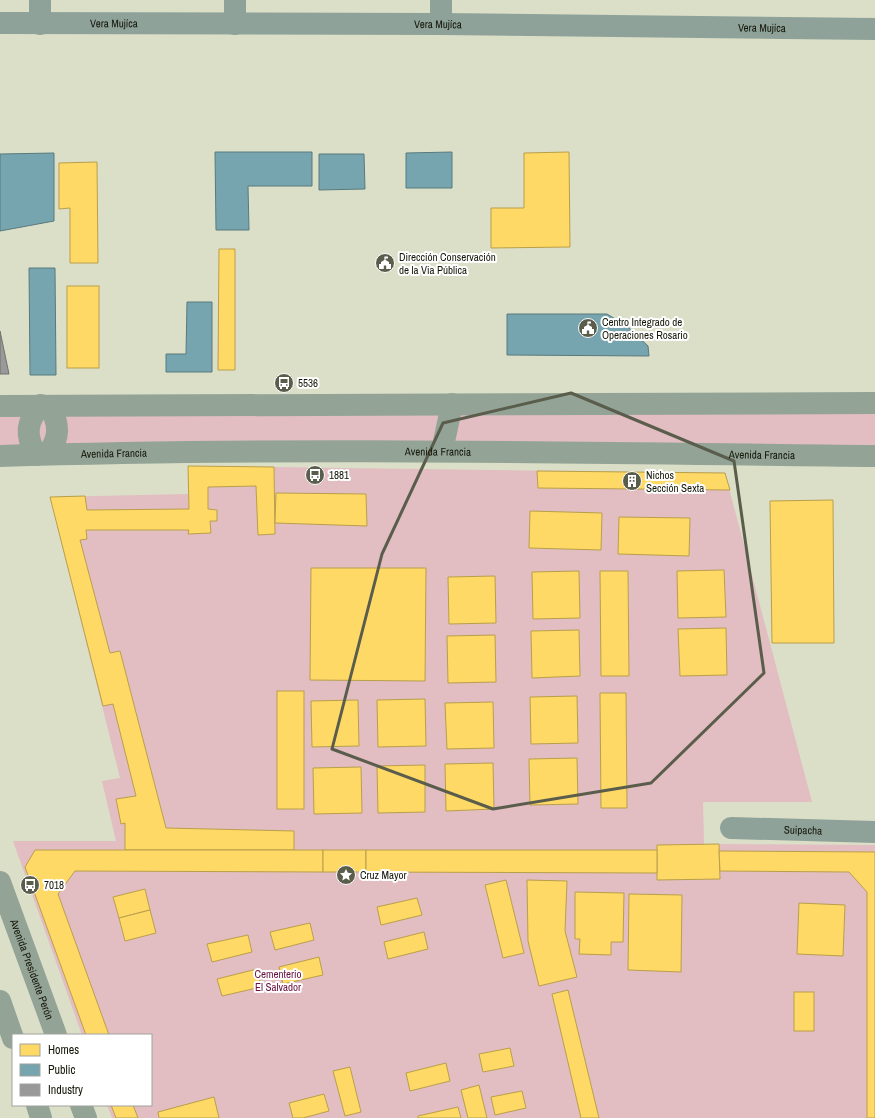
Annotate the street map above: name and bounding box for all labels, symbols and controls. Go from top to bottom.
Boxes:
street label: Vera Mujíca [90,16,138,30]
street label: Vera Mujíca [414,17,462,31]
street label: Vera Mujíca [738,20,786,35]
place label: Dirección Conservación de la Via Pública [399,250,496,277]
public building icon: Dirección Conservación de la Via Pública [374,252,396,274]
place label: Centro Integrado de Operaciones Rosario [602,315,688,342]
public building icon: Centro Integrado de Operaciones Rosario [577,317,599,339]
bus stop icon: 5536 [273,372,295,394]
place label: 5536 [298,376,318,390]
street label: Avenida Francia [404,444,471,459]
street label: Avenida Francia [80,446,147,461]
street label: Avenida Francia [728,447,795,462]
bus stop icon: 1881 [304,464,326,486]
place label: 1881 [329,468,349,482]
place label: Nichos Sección Sexta [646,468,704,495]
building icon: Nichos Sección Sexta [621,470,643,492]
street label: Suipacha [784,822,822,838]
place icon: Cruz Mayor [335,864,357,886]
place label: Cruz Mayor [360,868,407,882]
bus stop icon: 7018 [19,874,41,896]
place label: 7018 [44,878,64,892]
street label: Avenida Presidente Perón [7,916,57,1021]
park label: Cementerio El Salvador [254,967,302,994]
legend [12,1034,152,1106]
text: Homes [48,1042,79,1058]
text: Public [48,1062,75,1078]
text: Industry [48,1082,83,1098]

